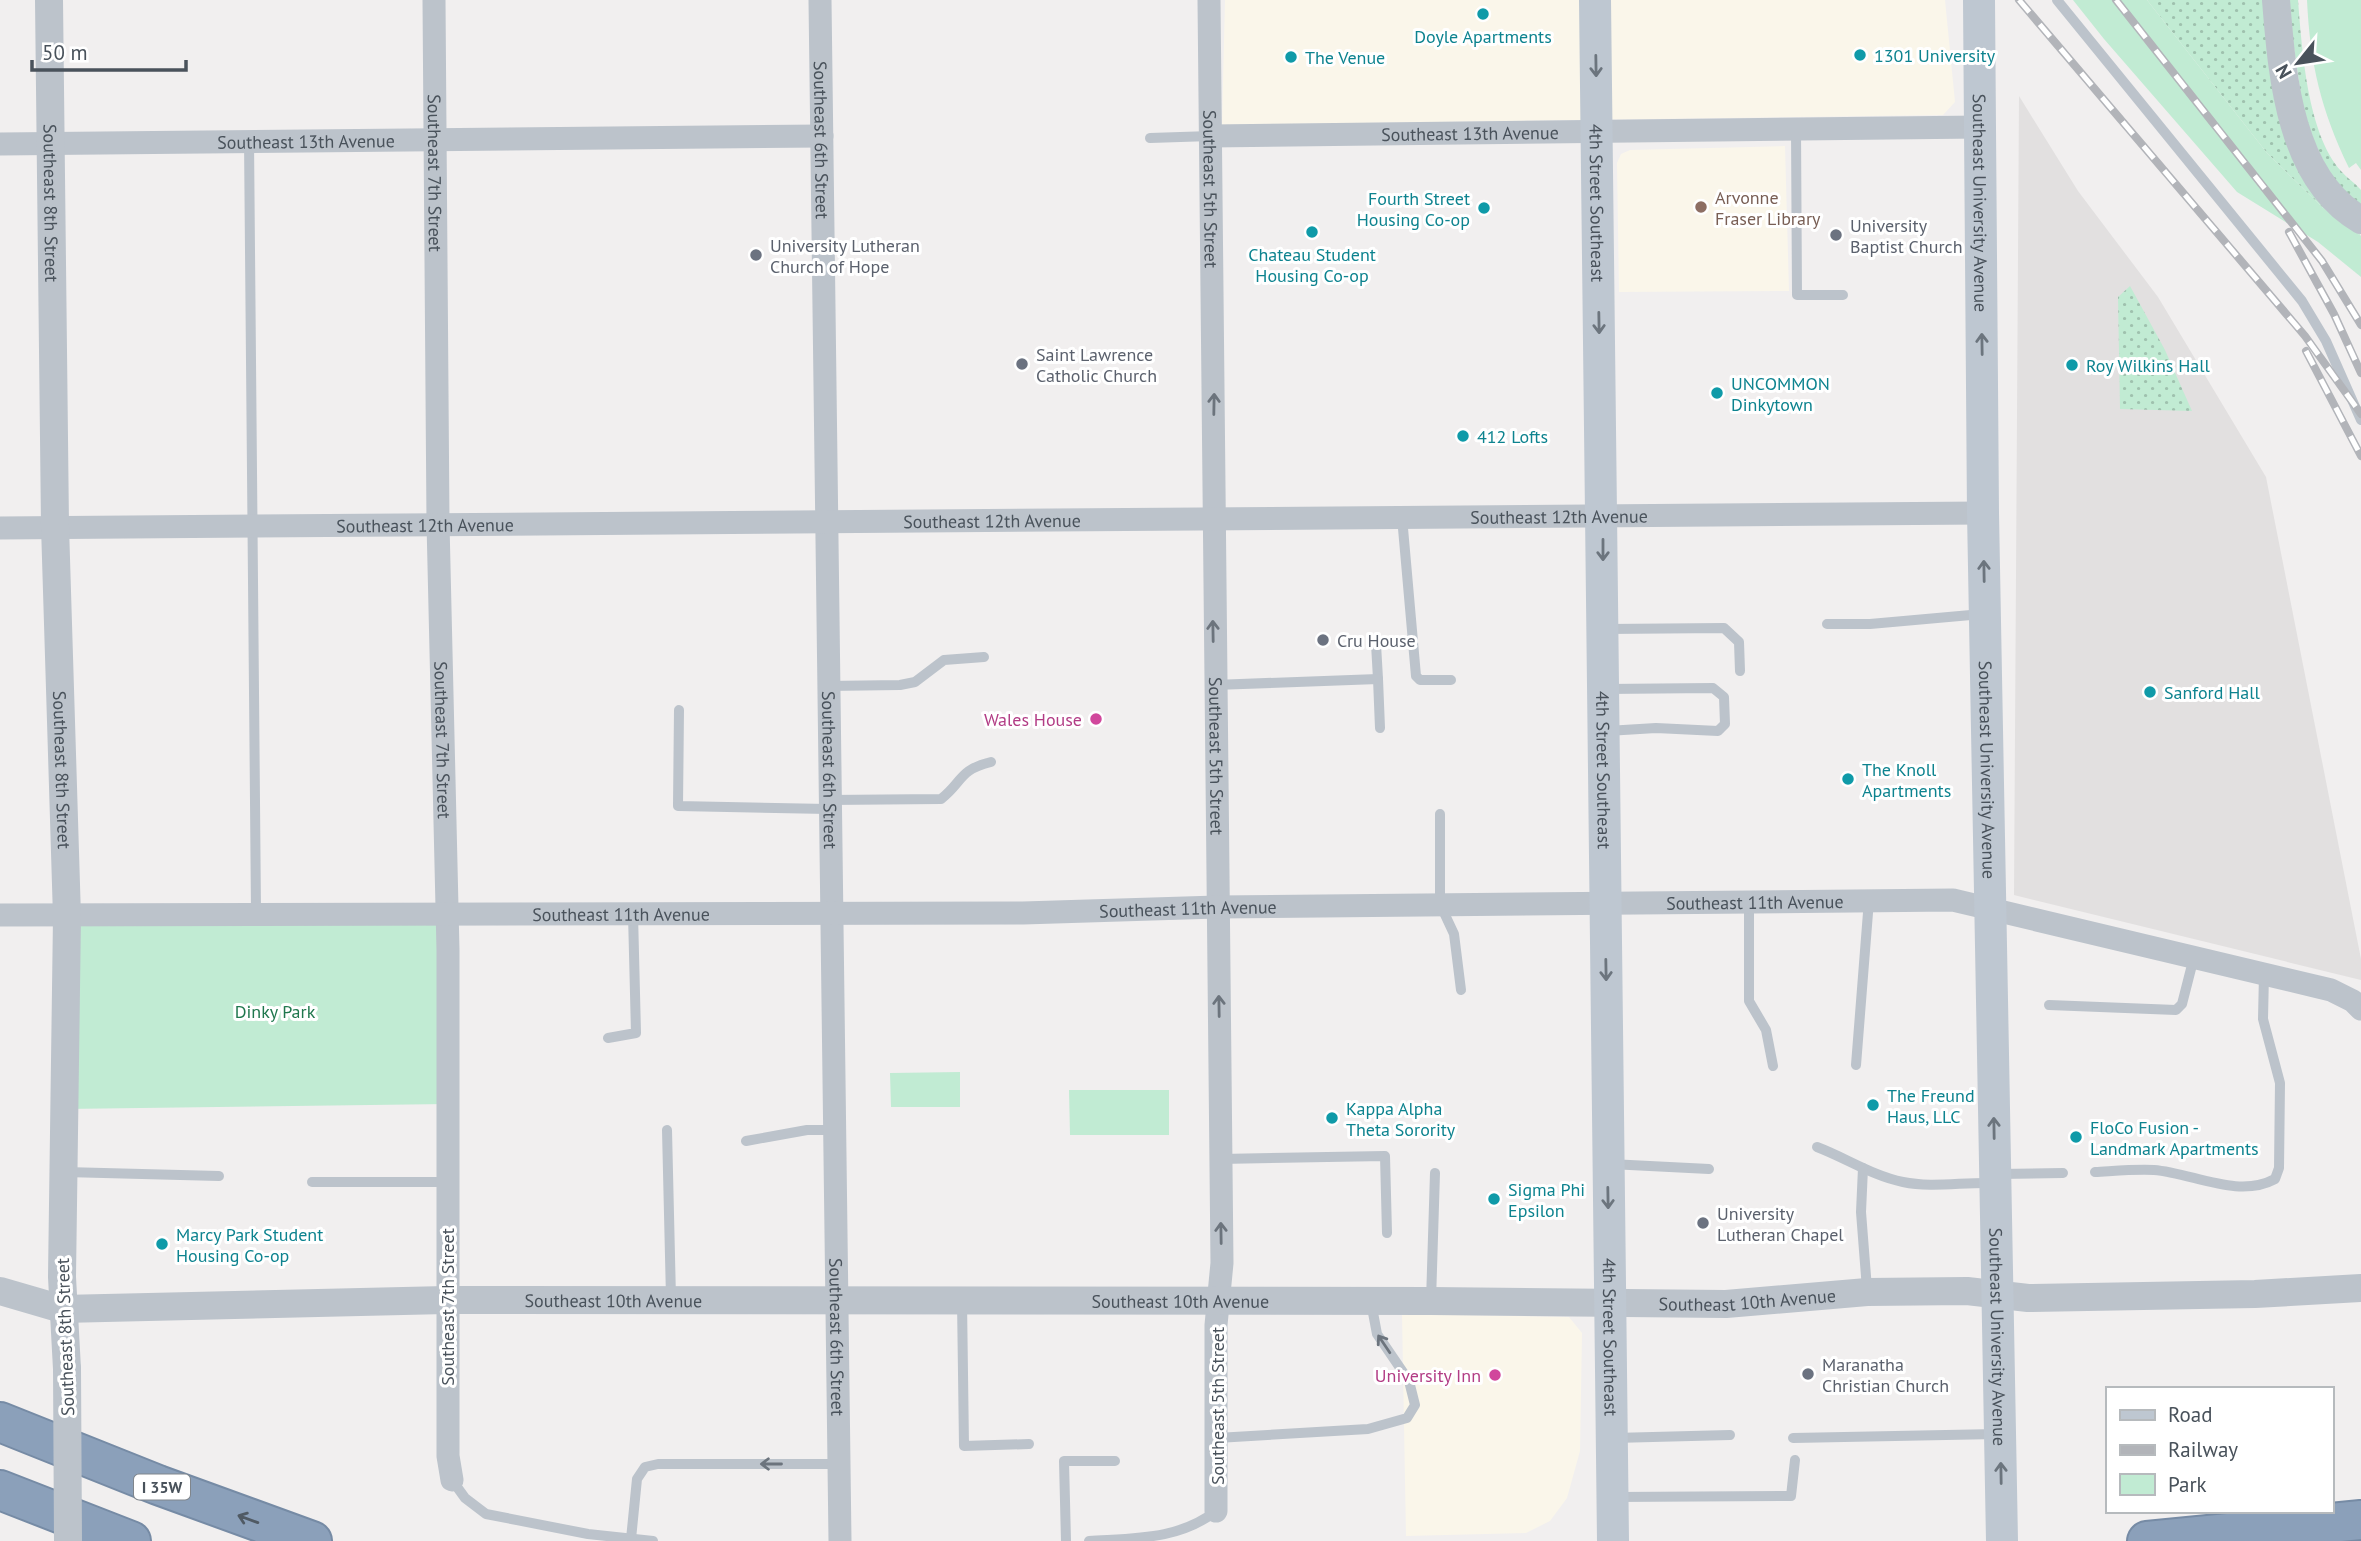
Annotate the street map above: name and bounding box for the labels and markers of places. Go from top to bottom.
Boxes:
marker: Doyle Apartments [1475,6,1491,22]
place label: Doyle Apartments [1414,25,1552,48]
place label: 1301 University [1874,44,1996,67]
place label: The Venue [1305,46,1385,69]
marker: 1301 University [1852,47,1868,63]
marker: The Venue [1283,49,1299,65]
place label: Arvonne Fraser Library [1715,186,1821,230]
place label: Fourth Street Housing Co-op [1357,187,1470,231]
marker: Arvonne Fraser Library [1693,199,1709,215]
marker: Fourth Street Housing Co-op [1476,200,1492,216]
place label: University Baptist Church [1850,214,1963,258]
marker: Chateau Student Housing Co-op [1304,224,1320,240]
marker: University Baptist Church [1828,227,1844,243]
place label: University Lutheran Church of Hope [770,234,920,278]
place label: Chateau Student Housing Co-op [1248,243,1376,287]
marker: University Lutheran Church of Hope [748,247,764,263]
place label: Saint Lawrence Catholic Church [1036,343,1157,387]
place label: Roy Wilkins Hall [2086,354,2210,377]
marker: Saint Lawrence Catholic Church [1014,356,1030,372]
marker: Roy Wilkins Hall [2064,357,2080,373]
place label: UNCOMMON Dinkytown [1731,372,1830,416]
marker: UNCOMMON Dinkytown [1709,385,1725,401]
place label: 412 Lofts [1477,425,1548,448]
marker: 412 Lofts [1455,428,1471,444]
place label: Cru House [1337,629,1416,652]
marker: Cru House [1315,632,1331,648]
place label: Sanford Hall [2164,681,2260,704]
marker: Sanford Hall [2142,684,2158,700]
place label: Wales House [984,708,1082,731]
marker: Wales House [1088,711,1104,727]
place label: The Knoll Apartments [1862,758,1951,802]
marker: The Knoll Apartments [1840,771,1856,787]
place label: The Freund Haus, LLC [1887,1084,1975,1128]
place label: Kappa Alpha Theta Sorority [1346,1097,1456,1141]
marker: The Freund Haus, LLC [1865,1097,1881,1113]
marker: Kappa Alpha Theta Sorority [1324,1110,1340,1126]
place label: FloCo Fusion - Landmark Apartments [2090,1116,2259,1160]
marker: FloCo Fusion - Landmark Apartments [2068,1129,2084,1145]
place label: Sigma Phi Epsilon [1508,1178,1585,1222]
marker: Sigma Phi Epsilon [1486,1191,1502,1207]
place label: University Lutheran Chapel [1717,1202,1844,1246]
marker: University Lutheran Chapel [1695,1215,1711,1231]
place label: Marcy Park Student Housing Co-op [176,1223,323,1267]
marker: Marcy Park Student Housing Co-op [154,1236,170,1252]
place label: Maranatha Christian Church [1822,1353,1949,1397]
place label: University Inn [1375,1364,1481,1387]
marker: Maranatha Christian Church [1800,1366,1816,1382]
marker: University Inn [1487,1367,1503,1383]

